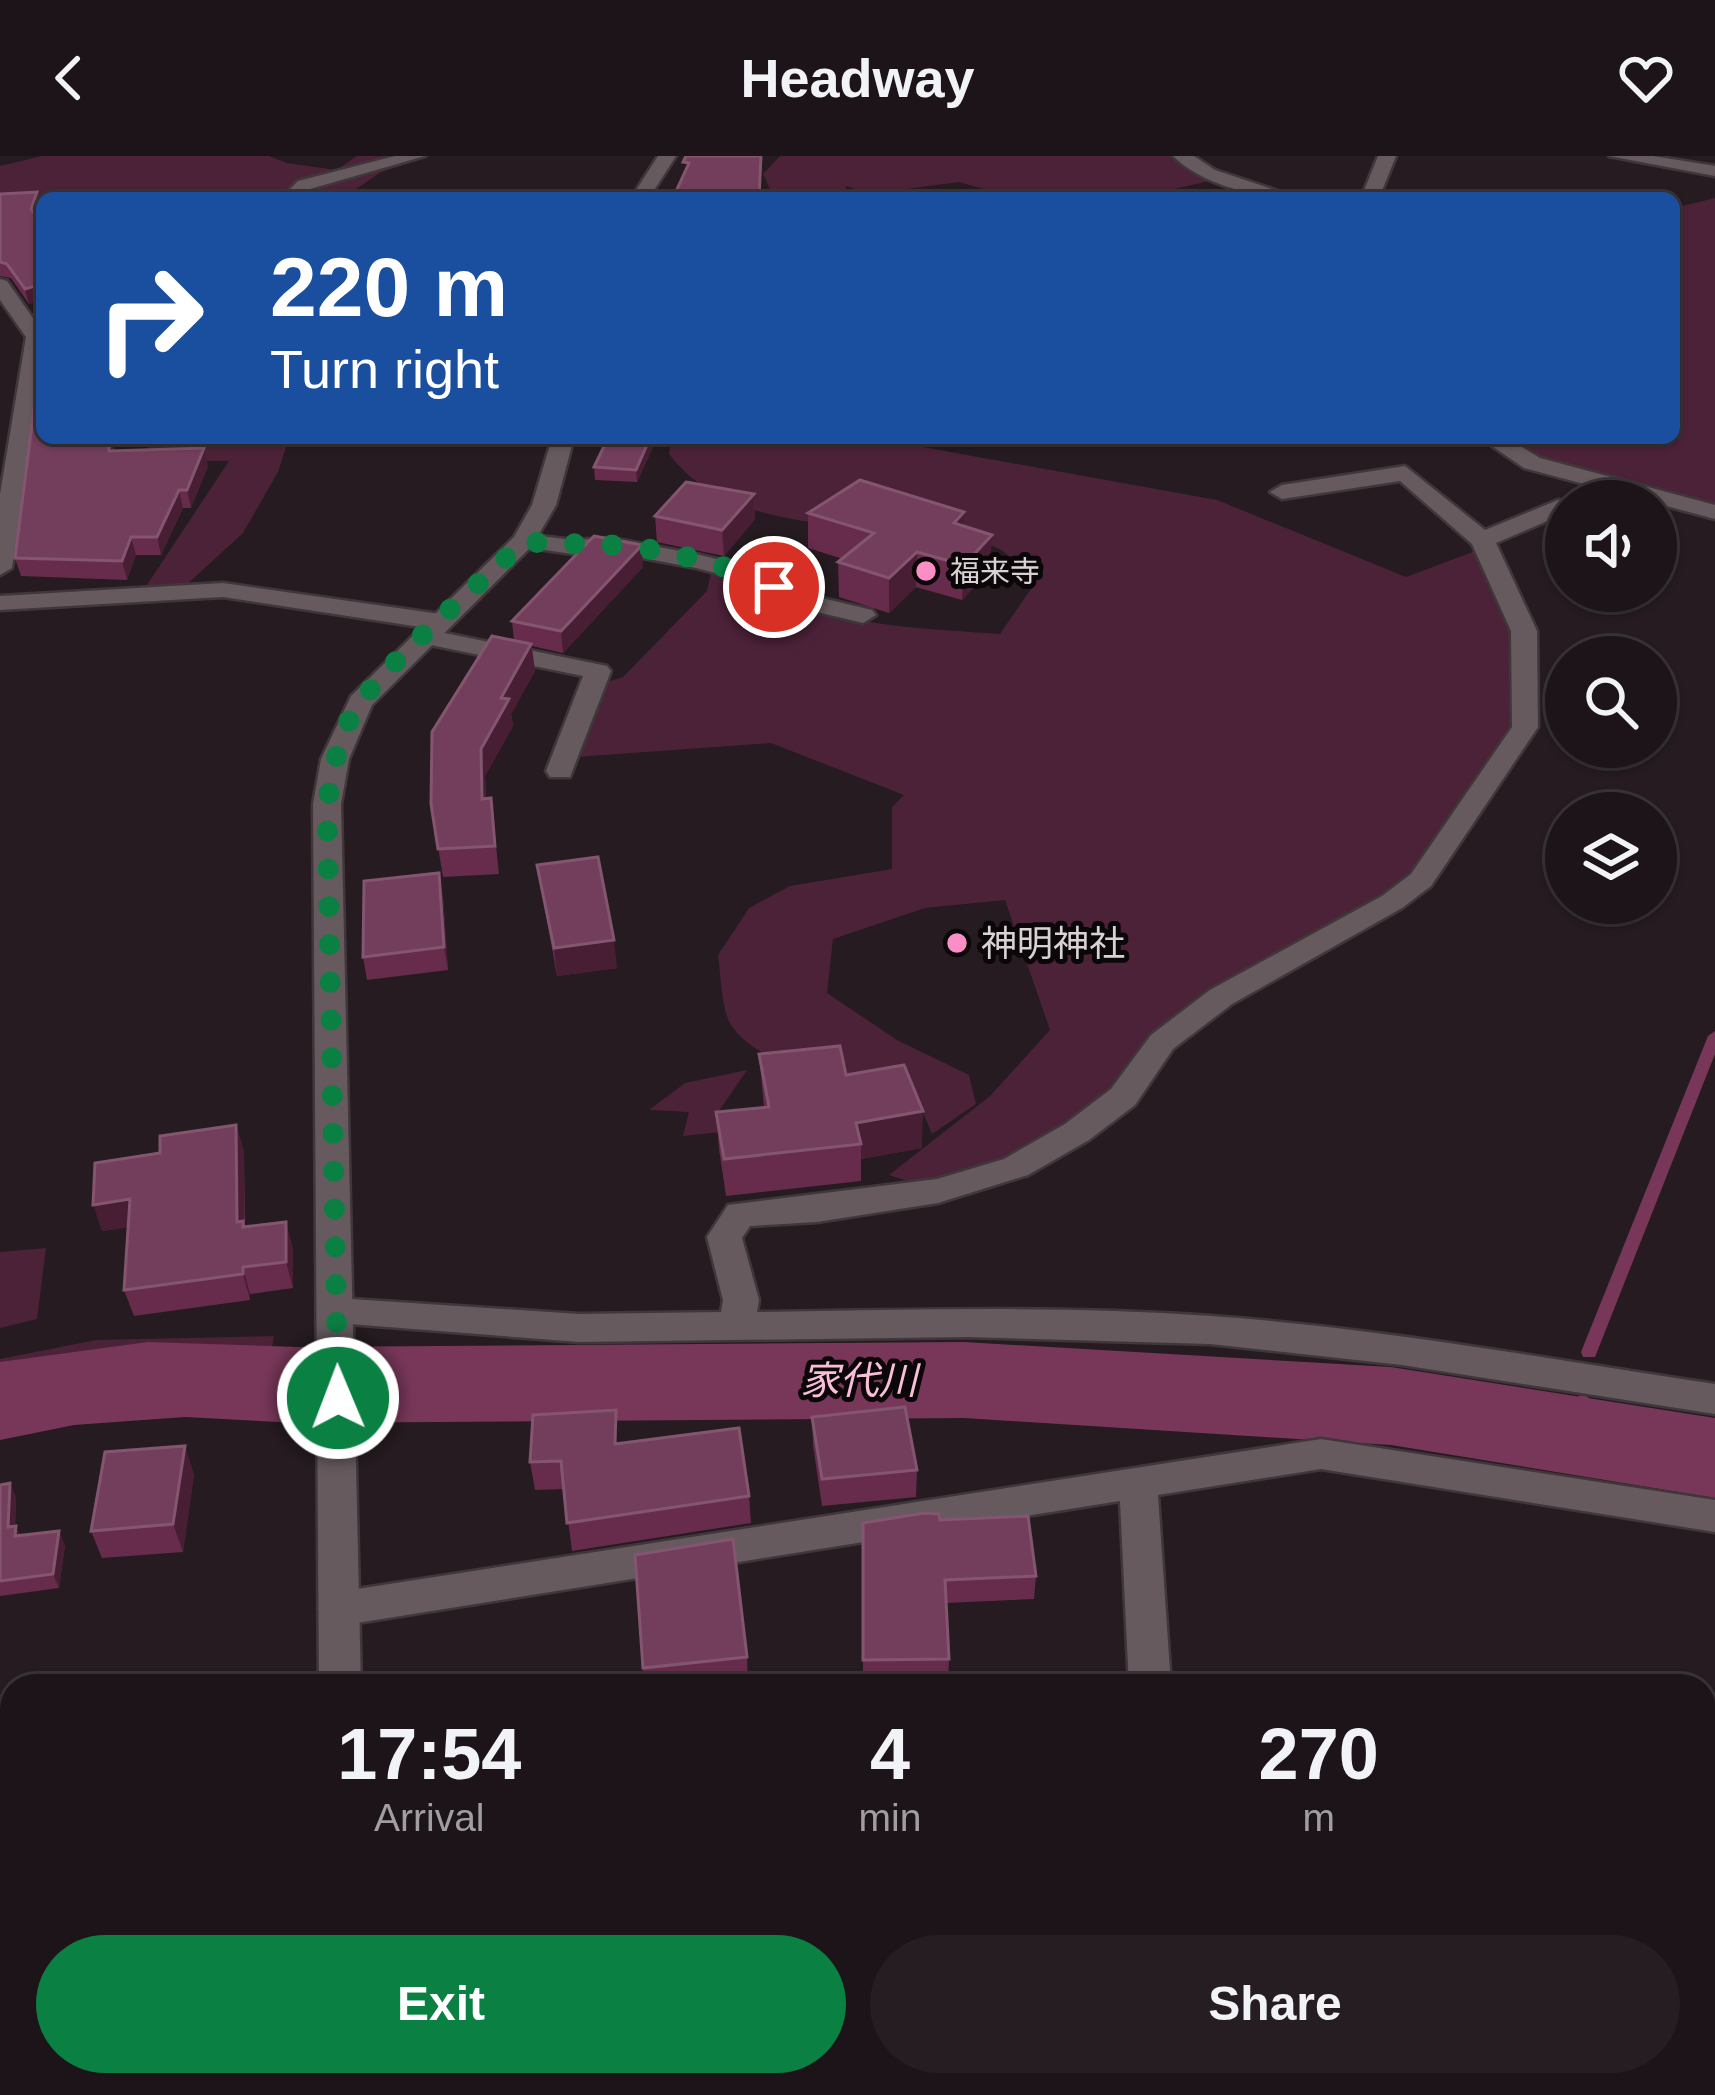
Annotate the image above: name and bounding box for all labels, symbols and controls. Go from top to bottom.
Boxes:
icon: back [36,45,102,111]
icon: heart [1613,45,1679,111]
text: Headway [740,48,975,108]
icon: right [72,240,228,396]
text: 220 m [270,240,508,334]
text: Turn right [270,339,499,399]
map controls [1545,480,1677,924]
button: sound [1545,480,1677,612]
pin [723,536,825,638]
icon: arrive [741,554,807,620]
place label: 福来寺 [950,555,1040,588]
marker: 福来寺 [913,558,939,584]
button: search [1545,636,1677,768]
button: layers [1545,792,1677,924]
place label: 神明神社 [981,923,1125,964]
marker: 神明神社 [944,930,970,956]
position arrow [275,1335,401,1461]
water label: 家代川 [800,1359,921,1402]
text: 17:54 [337,1714,521,1794]
text: 4 [870,1714,910,1794]
text: 270 [1259,1714,1379,1794]
text: Arrival [374,1796,485,1839]
text: min [859,1796,921,1839]
text: m [1302,1796,1335,1839]
button: Exit [36,1935,846,2073]
button: Share [870,1935,1680,2073]

